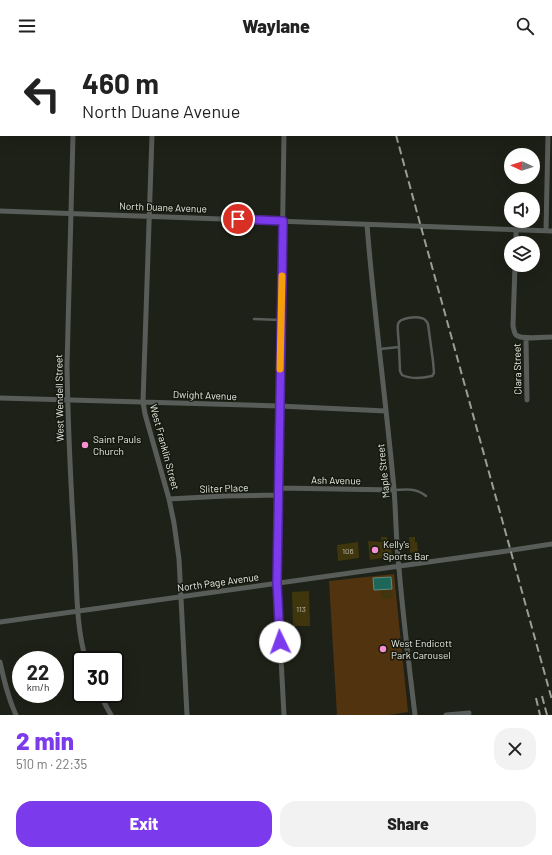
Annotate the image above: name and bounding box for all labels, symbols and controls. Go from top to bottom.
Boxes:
icon: menu [16,15,38,37]
text: Waylane [242,15,310,37]
icon: search [514,15,536,37]
text: 460 m [82,66,159,100]
icon: left [16,68,68,120]
text: North Duane Avenue [82,100,240,122]
north arrow [504,148,540,184]
map controls [504,148,540,272]
button: sound [504,192,540,228]
street label: North Duane Avenue [119,199,207,215]
pin [221,202,255,236]
icon: arrive [227,208,249,230]
button: layers [504,236,540,272]
street label: Clara Street [511,343,523,395]
street label: West Wendell Street [52,354,66,442]
street label: Dwight Avenue [173,388,237,402]
street label: West Franklin Street [148,403,182,491]
place label: Saint Pauls Church [93,433,141,457]
marker: Saint Pauls Church [80,440,90,450]
street label: Maple Street [374,443,392,499]
street label: Ash Avenue [311,474,361,486]
street label: Sliter Place [199,481,249,495]
place label: Kelly's Sports Bar [383,538,429,562]
marker: Kelly's Sports Bar [370,545,380,555]
house number: 106 [342,546,354,556]
street label: North Page Avenue [176,570,260,594]
house number: 113 [296,604,306,614]
position arrow [259,621,301,663]
place label: West Endicott Park Carousel [391,637,453,661]
marker: West Endicott Park Carousel [378,644,388,654]
speed limit sign: 30 [72,651,124,703]
text: 22 [27,660,49,684]
text: km/h [27,681,49,693]
text: 2 min [16,726,74,755]
button: close [494,728,536,770]
text: 510 m · 22:35 [16,756,87,772]
button: Exit [16,801,272,847]
button: Share [280,801,536,847]

